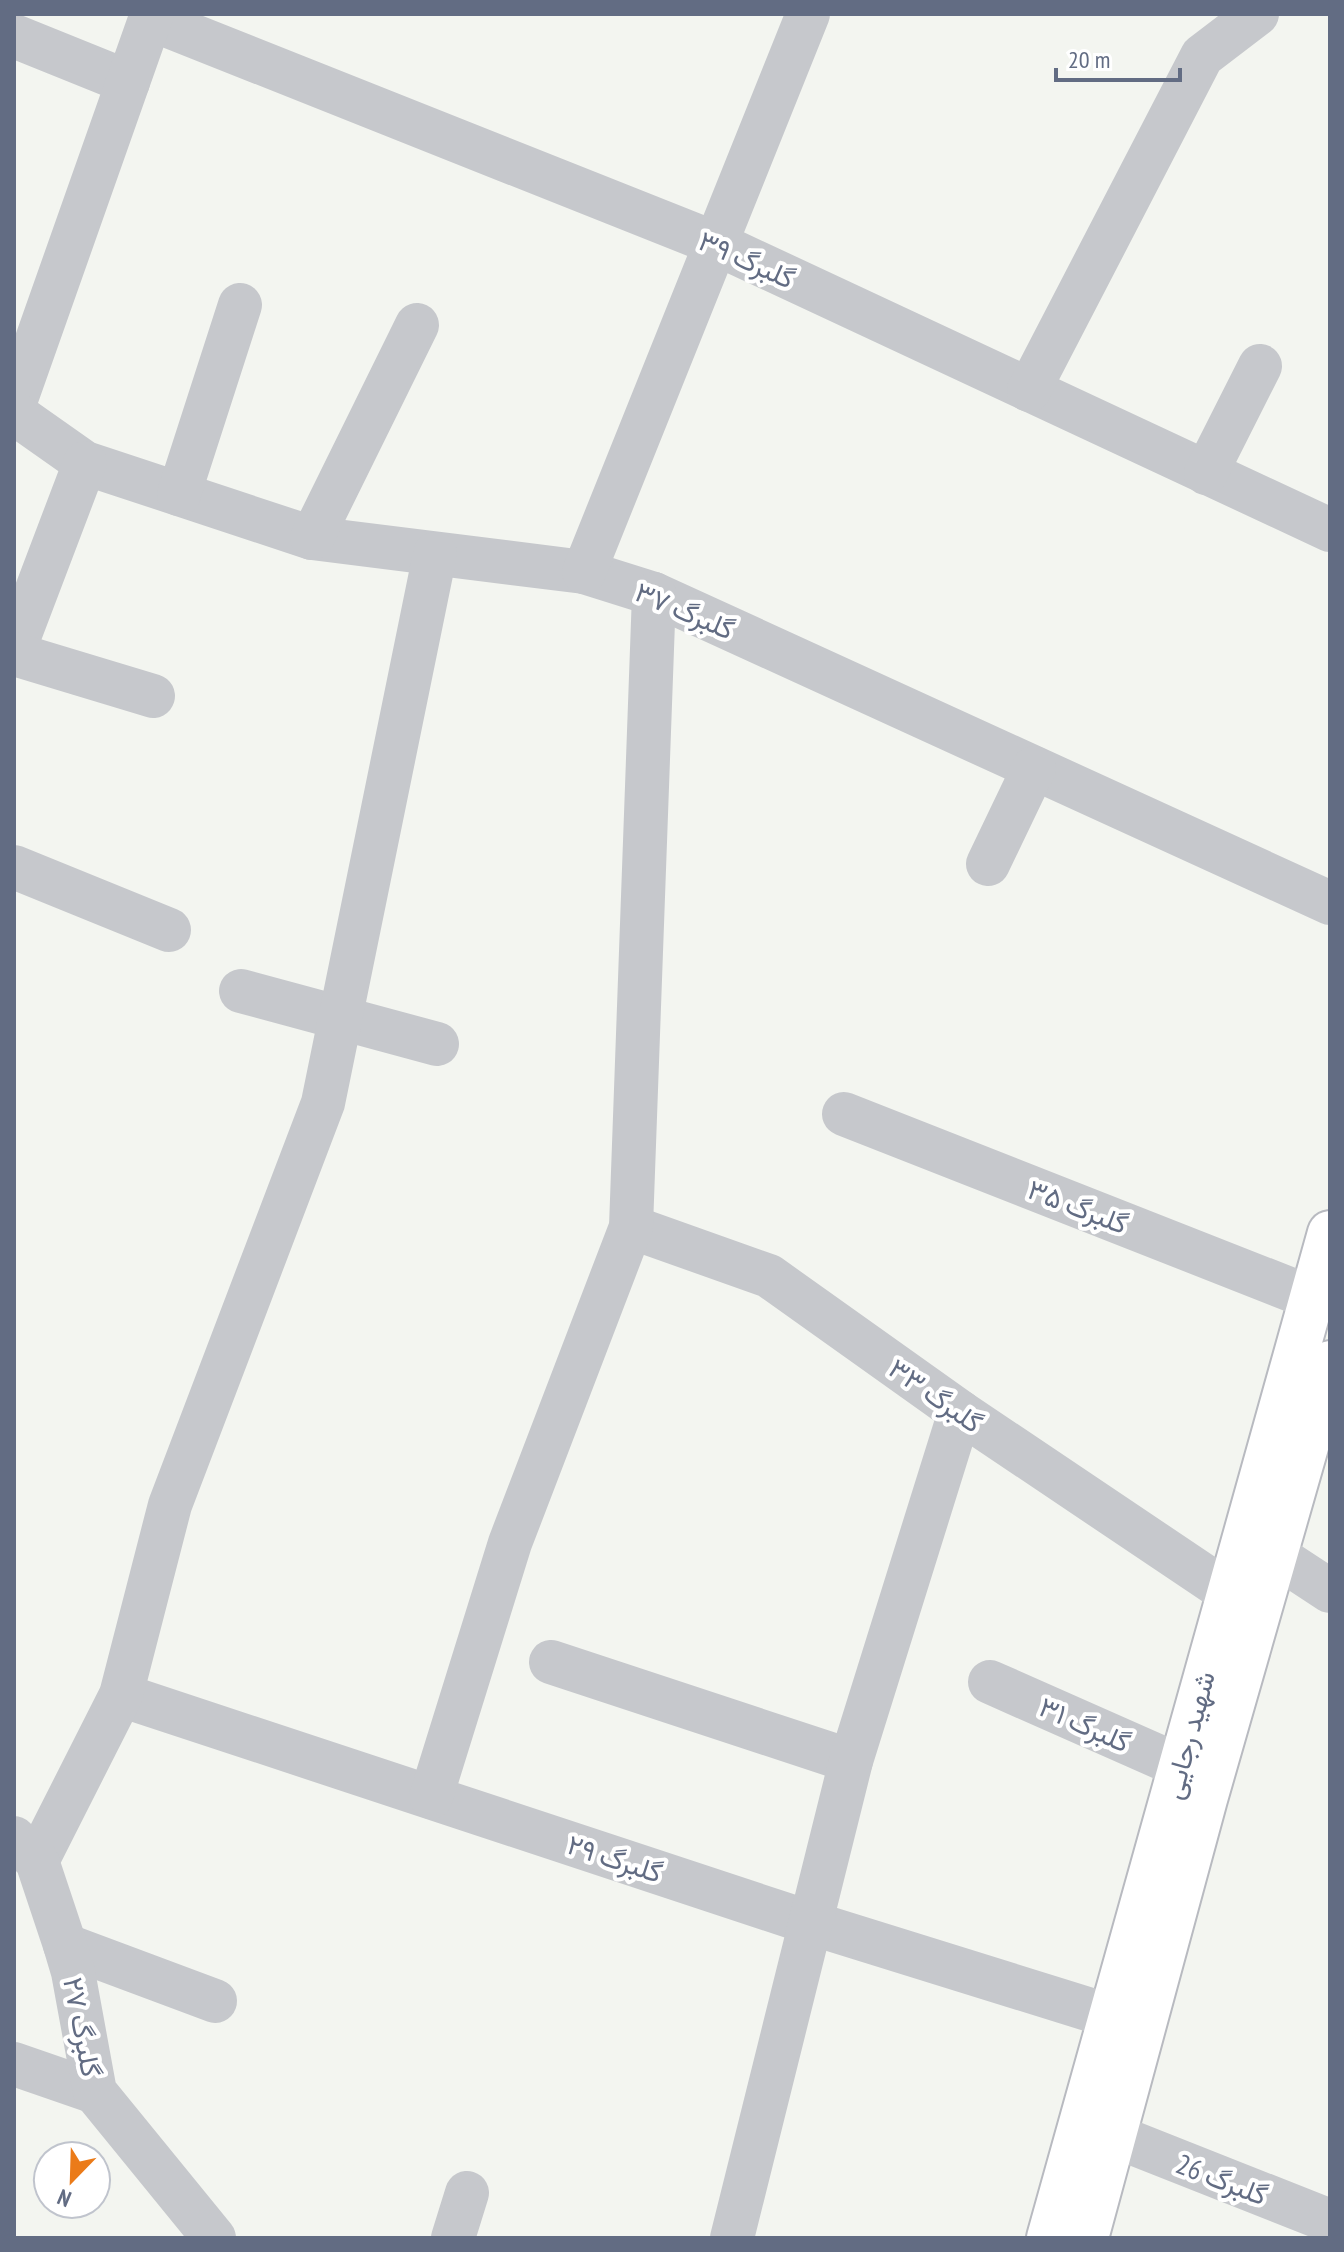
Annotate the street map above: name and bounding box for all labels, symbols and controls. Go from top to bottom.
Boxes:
scale bar [1056,32,1180,82]
text: 20 m [1068,44,1110,75]
street label: گلبرگ ۳۹ [693,221,801,297]
street label: گلبرگ ۳۷ [630,573,740,647]
street label: گلبرگ ۳۵ [1023,1170,1133,1242]
street label: گلبرگ ۳۳ [882,1349,990,1441]
street label: شهید رجایی [1153,1667,1223,1803]
street label: گلبرگ ۳۱ [1034,1688,1136,1760]
street label: گلبرگ ۲۹ [563,1825,667,1891]
street label: گلبرگ ۲۷ [55,1974,111,2080]
north arrow [32,2140,112,2220]
street label: گلبرگ 26 [1171,2145,1273,2213]
text: N [53,2183,75,2214]

